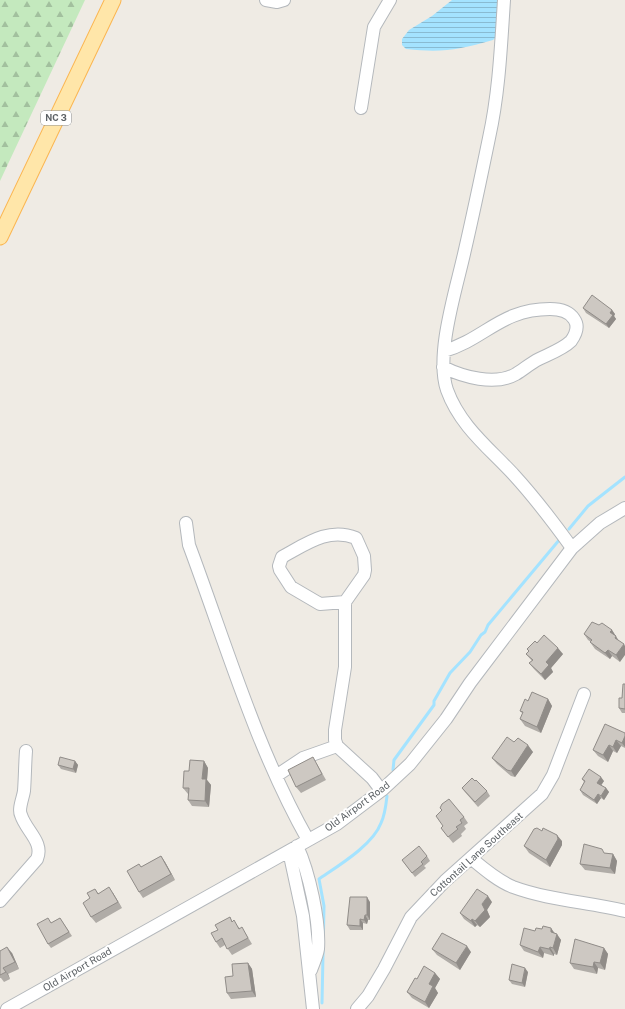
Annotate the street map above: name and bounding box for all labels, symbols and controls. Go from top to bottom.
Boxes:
road number: NC 3 [41,111,71,125]
street label: Old Airport Road [322,778,392,834]
street label: Cottontail Lane Southeast [427,809,525,899]
street label: Old Airport Road [40,944,114,994]

